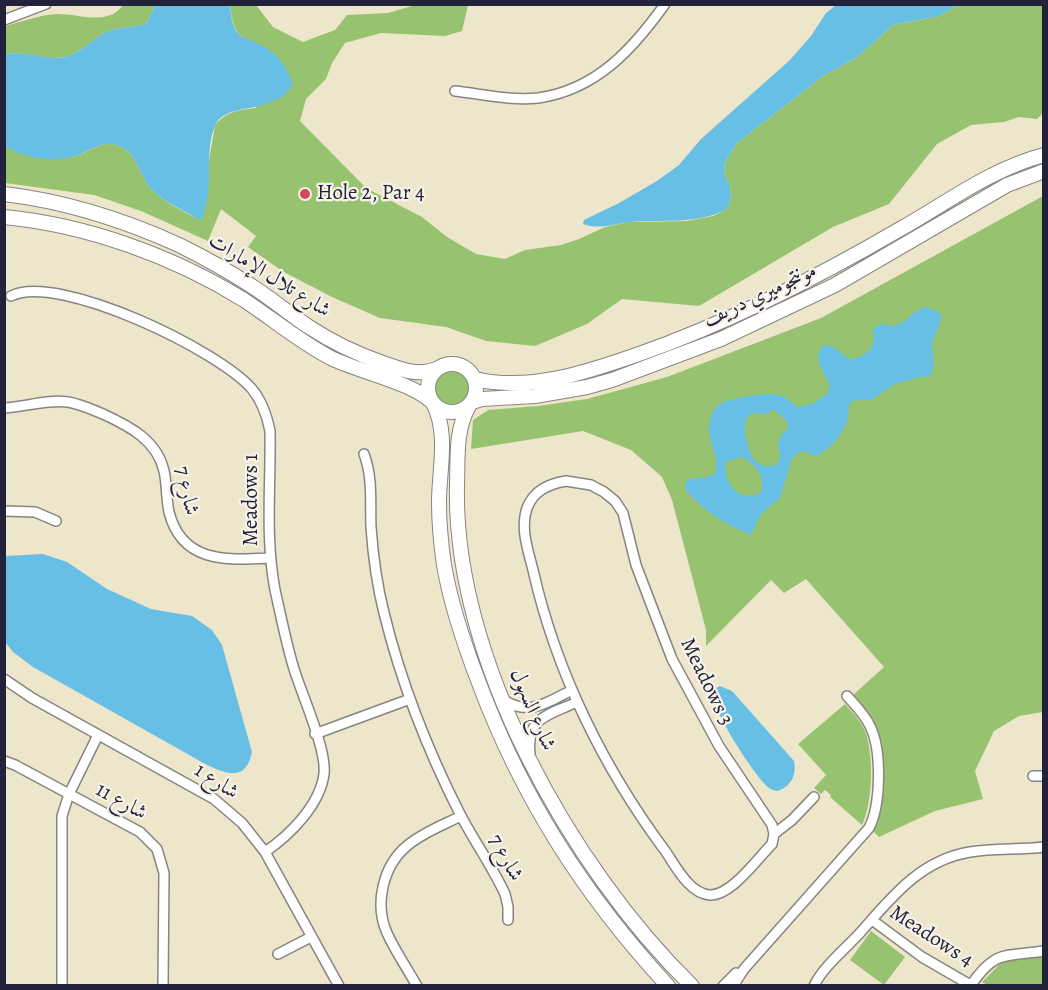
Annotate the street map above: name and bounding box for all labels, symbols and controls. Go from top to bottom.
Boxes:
place label: Hole 2, Par 4 [317,181,425,207]
marker: Hole 2, Par 4 [298,187,312,201]
street label: شارع تلال الإمارات [203,228,335,324]
street label: مونتجوميري دريف [699,259,821,333]
street label: Meadows 1 [239,454,265,546]
street label: شارع 7 [168,464,204,518]
street label: Meadows 3 [674,634,738,730]
street label: شارع السهول [504,665,560,755]
street label: شارع 1 [189,758,243,806]
street label: شارع 11 [91,778,151,826]
street label: شارع 7 [482,830,528,886]
street label: Meadows 4 [884,901,978,973]

